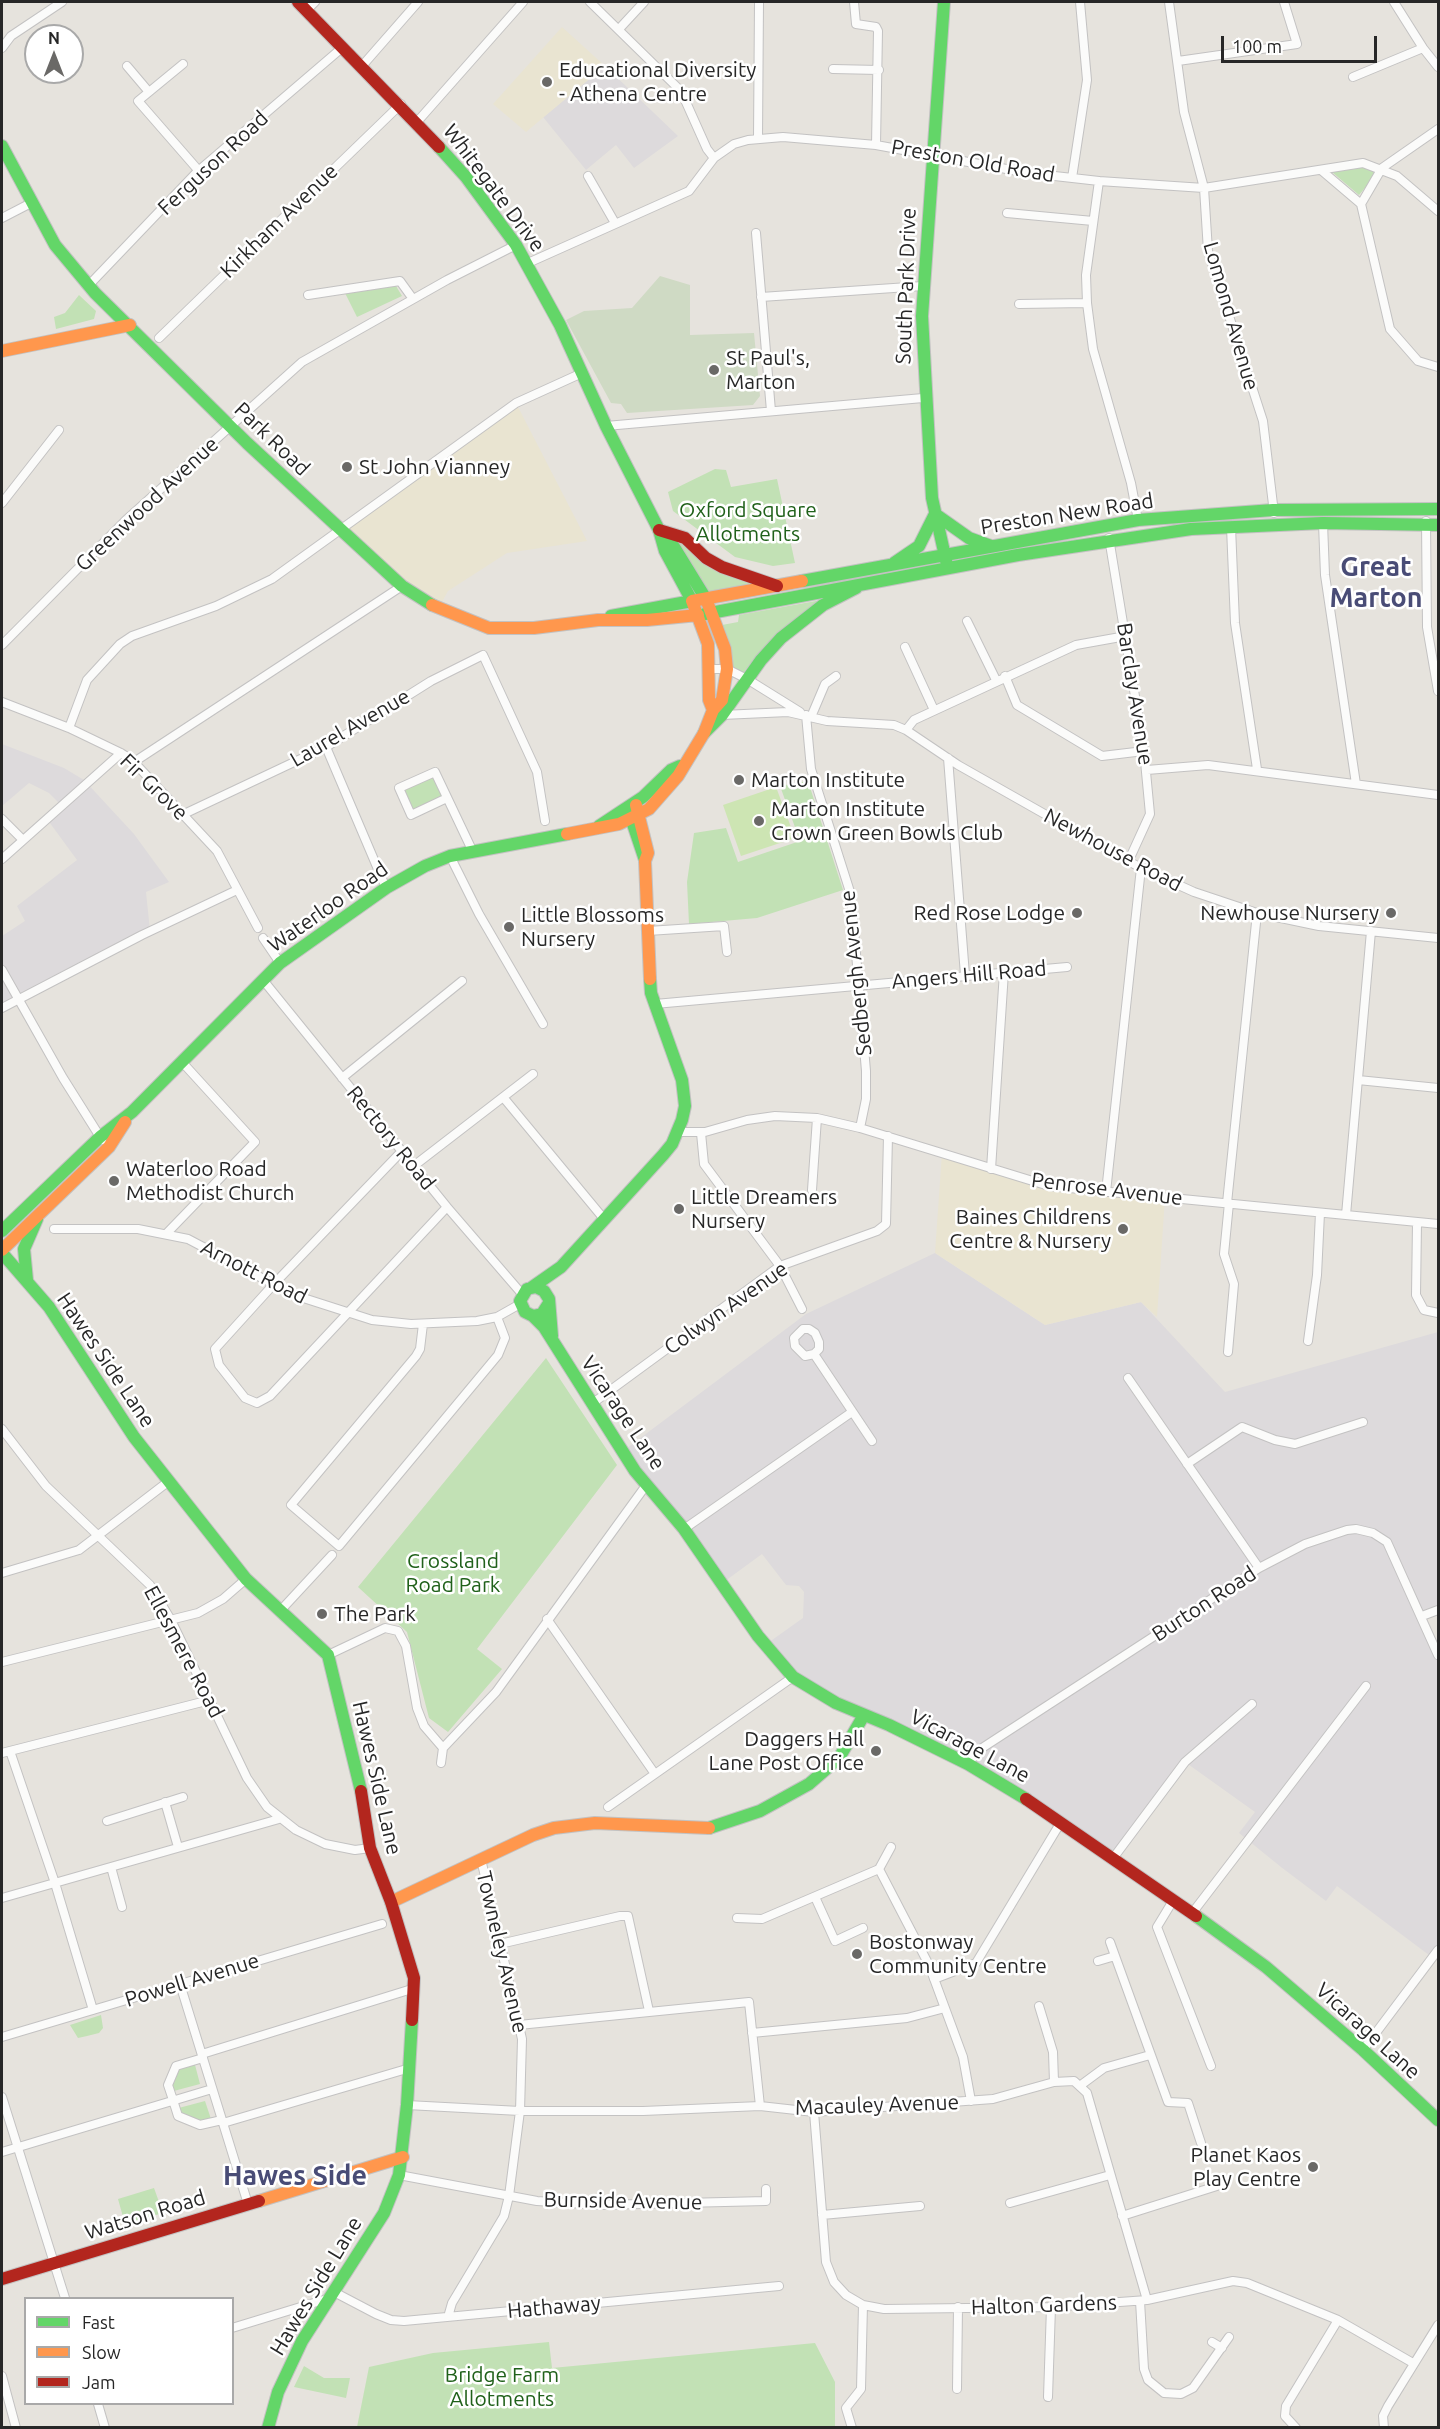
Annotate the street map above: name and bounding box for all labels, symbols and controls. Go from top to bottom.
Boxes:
north arrow [24,24,84,84]
scale bar [1224,24,1380,62]
text: N [48,29,60,47]
text: 100 m [1232,36,1282,56]
place label: Educational Diversity - Athena Centre [559,57,756,107]
marker: Educational Diversity - Athena Centre [540,75,554,89]
street label: Ferguson Road [153,106,273,220]
street label: Whitegate Drive [438,119,550,257]
street label: Preston Old Road [889,134,1057,188]
street label: Kirkham Avenue [215,159,343,283]
street label: South Park Drive [891,207,921,365]
street label: Lomond Avenue [1198,239,1264,393]
place label: St Paul's, Marton [726,345,810,395]
marker: St Paul's, Marton [707,363,721,377]
street label: Park Road [229,397,315,481]
street label: Greenwood Avenue [70,431,224,577]
place label: St John Vianney [359,454,510,480]
marker: St John Vianney [340,460,354,474]
street label: Preston New Road [979,488,1155,540]
park label: Oxford Square Allotments [679,497,817,547]
district label: Great Marton [1329,551,1423,614]
street label: Barclay Avenue [1111,621,1159,767]
street label: Laurel Avenue [286,684,414,772]
street label: Fir Grove [115,748,193,826]
place label: Marton Institute [751,767,905,793]
marker: Marton Institute [732,773,746,787]
place label: Marton Institute Crown Green Bowls Club [771,796,1003,846]
street label: Newhouse Road [1040,803,1186,897]
marker: Marton Institute Crown Green Bowls Club [752,814,766,828]
street label: Waterloo Road [263,856,393,958]
street label: Sedbergh Avenue [835,889,877,1057]
place label: Red Rose Lodge [914,900,1065,926]
place label: Newhouse Nursery [1200,900,1379,926]
place label: Little Blossoms Nursery [521,902,664,952]
marker: Red Rose Lodge [1070,906,1084,920]
marker: Newhouse Nursery [1384,906,1398,920]
marker: Little Blossoms Nursery [502,920,516,934]
street label: Angers Hill Road [891,956,1047,994]
street label: Rectory Road [341,1081,441,1195]
place label: Waterloo Road Methodist Church [126,1156,294,1206]
street label: Penrose Avenue [1030,1167,1184,1211]
marker: Waterloo Road Methodist Church [107,1174,121,1188]
place label: Little Dreamers Nursery [691,1184,837,1234]
marker: Little Dreamers Nursery [672,1202,686,1216]
place label: Baines Childrens Centre & Nursery [949,1204,1111,1254]
marker: Baines Childrens Centre & Nursery [1116,1222,1130,1236]
street label: Arnott Road [197,1235,311,1309]
street label: Colwyn Avenue [659,1256,793,1360]
street label: Hawes Side Lane [52,1288,160,1432]
street label: Vicarage Lane [576,1351,670,1475]
park label: Crossland Road Park [406,1548,500,1598]
street label: Burton Road [1147,1561,1261,1647]
street label: Ellesmere Road [139,1582,229,1722]
place label: The Park [334,1601,416,1627]
marker: The Park [315,1607,329,1621]
street label: Hawes Side Lane [347,1699,407,1857]
street label: Vicarage Lane [906,1704,1034,1788]
place label: Daggers Hall Lane Post Office [709,1726,864,1776]
marker: Daggers Hall Lane Post Office [869,1744,883,1758]
street label: Towneley Avenue [471,1868,533,2036]
place label: Bostonway Community Centre [869,1929,1047,1979]
marker: Bostonway Community Centre [850,1947,864,1961]
street label: Powell Avenue [122,1948,262,2012]
street label: Vicarage Lane [1311,1978,1425,2084]
street label: Macauley Avenue [794,2090,960,2120]
place label: Planet Kaos Play Centre [1190,2142,1301,2192]
district label: Hawes Side [223,2160,367,2192]
marker: Planet Kaos Play Centre [1306,2160,1320,2174]
street label: Watson Road [82,2185,208,2245]
street label: Burnside Avenue [543,2187,703,2215]
street label: Hawes Side Lane [265,2212,367,2360]
street label: Hathaway [506,2290,602,2324]
street label: Halton Gardens [971,2290,1117,2320]
legend [24,2297,234,2405]
text: Fast [82,2312,115,2332]
text: Slow [82,2342,121,2362]
park label: Bridge Farm Allotments [445,2362,559,2412]
text: Jam [82,2372,116,2392]

